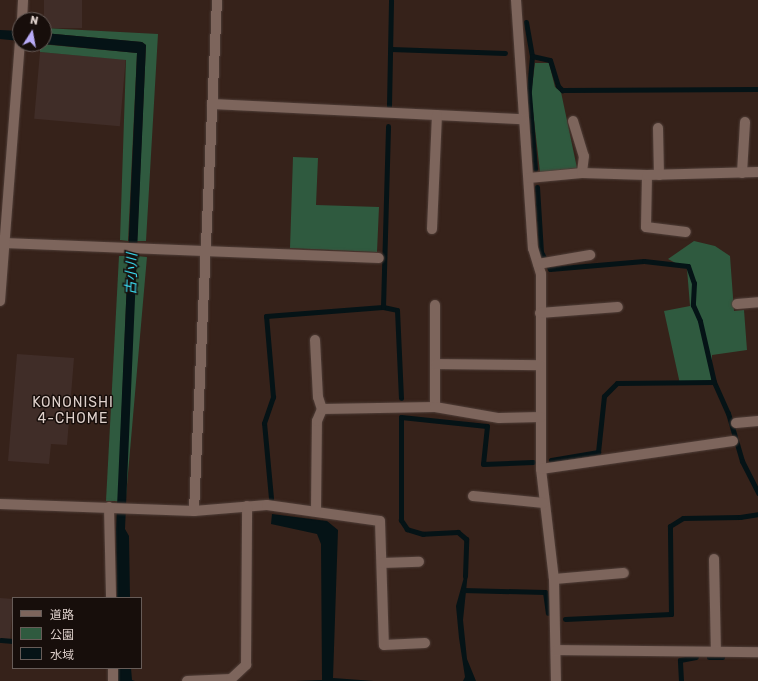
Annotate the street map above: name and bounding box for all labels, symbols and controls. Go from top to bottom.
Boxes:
north arrow [12,12,52,52]
text: N [29,14,39,28]
water label: 古小川 [123,253,141,295]
district label: KONONISHI 4-CHOME [32,395,114,428]
legend [12,597,142,669]
text: 道路 [50,608,74,622]
text: 公園 [50,628,74,642]
text: 水域 [50,648,74,662]

